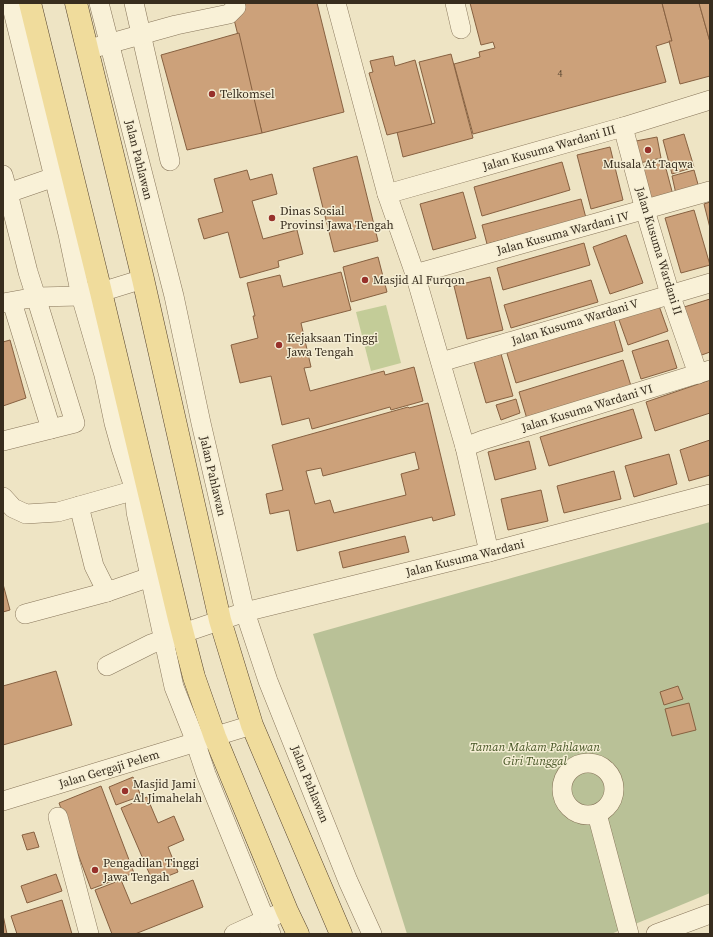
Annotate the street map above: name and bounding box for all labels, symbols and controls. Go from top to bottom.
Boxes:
house number: 4 [558,67,563,80]
place label: Telkomsel [220,86,275,102]
marker: Telkomsel [207,89,217,99]
street label: Jalan Pahlawan [121,117,157,202]
street label: Jalan Kusuma Wardani III [480,121,617,175]
marker: Musala At Taqwa [643,145,653,155]
place label: Musala At Taqwa [603,156,694,172]
street label: Jalan Kusuma Wardani II [632,184,686,317]
place label: Dinas Sosial Provinsi Jawa Tengah [280,203,394,233]
street label: Jalan Kusuma Wardani IV [494,208,631,259]
marker: Dinas Sosial Provinsi Jawa Tengah [267,213,277,223]
place label: Masjid Al Furqon [373,272,465,288]
marker: Masjid Al Furqon [360,275,370,285]
street label: Jalan Kusuma Wardani V [509,295,640,349]
place label: Kejaksaan Tinggi Jawa Tengah [286,330,378,360]
marker: Kejaksaan Tinggi Jawa Tengah [274,340,284,350]
street label: Jalan Kusuma Wardani VI [518,380,655,436]
street label: Jalan Pahlawan [196,433,230,518]
street label: Jalan Kusuma Wardani [403,535,526,581]
park label: Taman Makam Pahlawan Giri Tunggal [470,739,600,769]
street label: Jalan Pahlawan [287,742,333,825]
street label: Jalan Gergaji Pelem [56,746,161,792]
place label: Masjid Jami Al Jimahelah [133,776,202,806]
marker: Masjid Jami Al Jimahelah [120,786,130,796]
place label: Pengadilan Tinggi Jawa Tengah [102,855,199,885]
marker: Pengadilan Tinggi Jawa Tengah [90,865,100,875]

